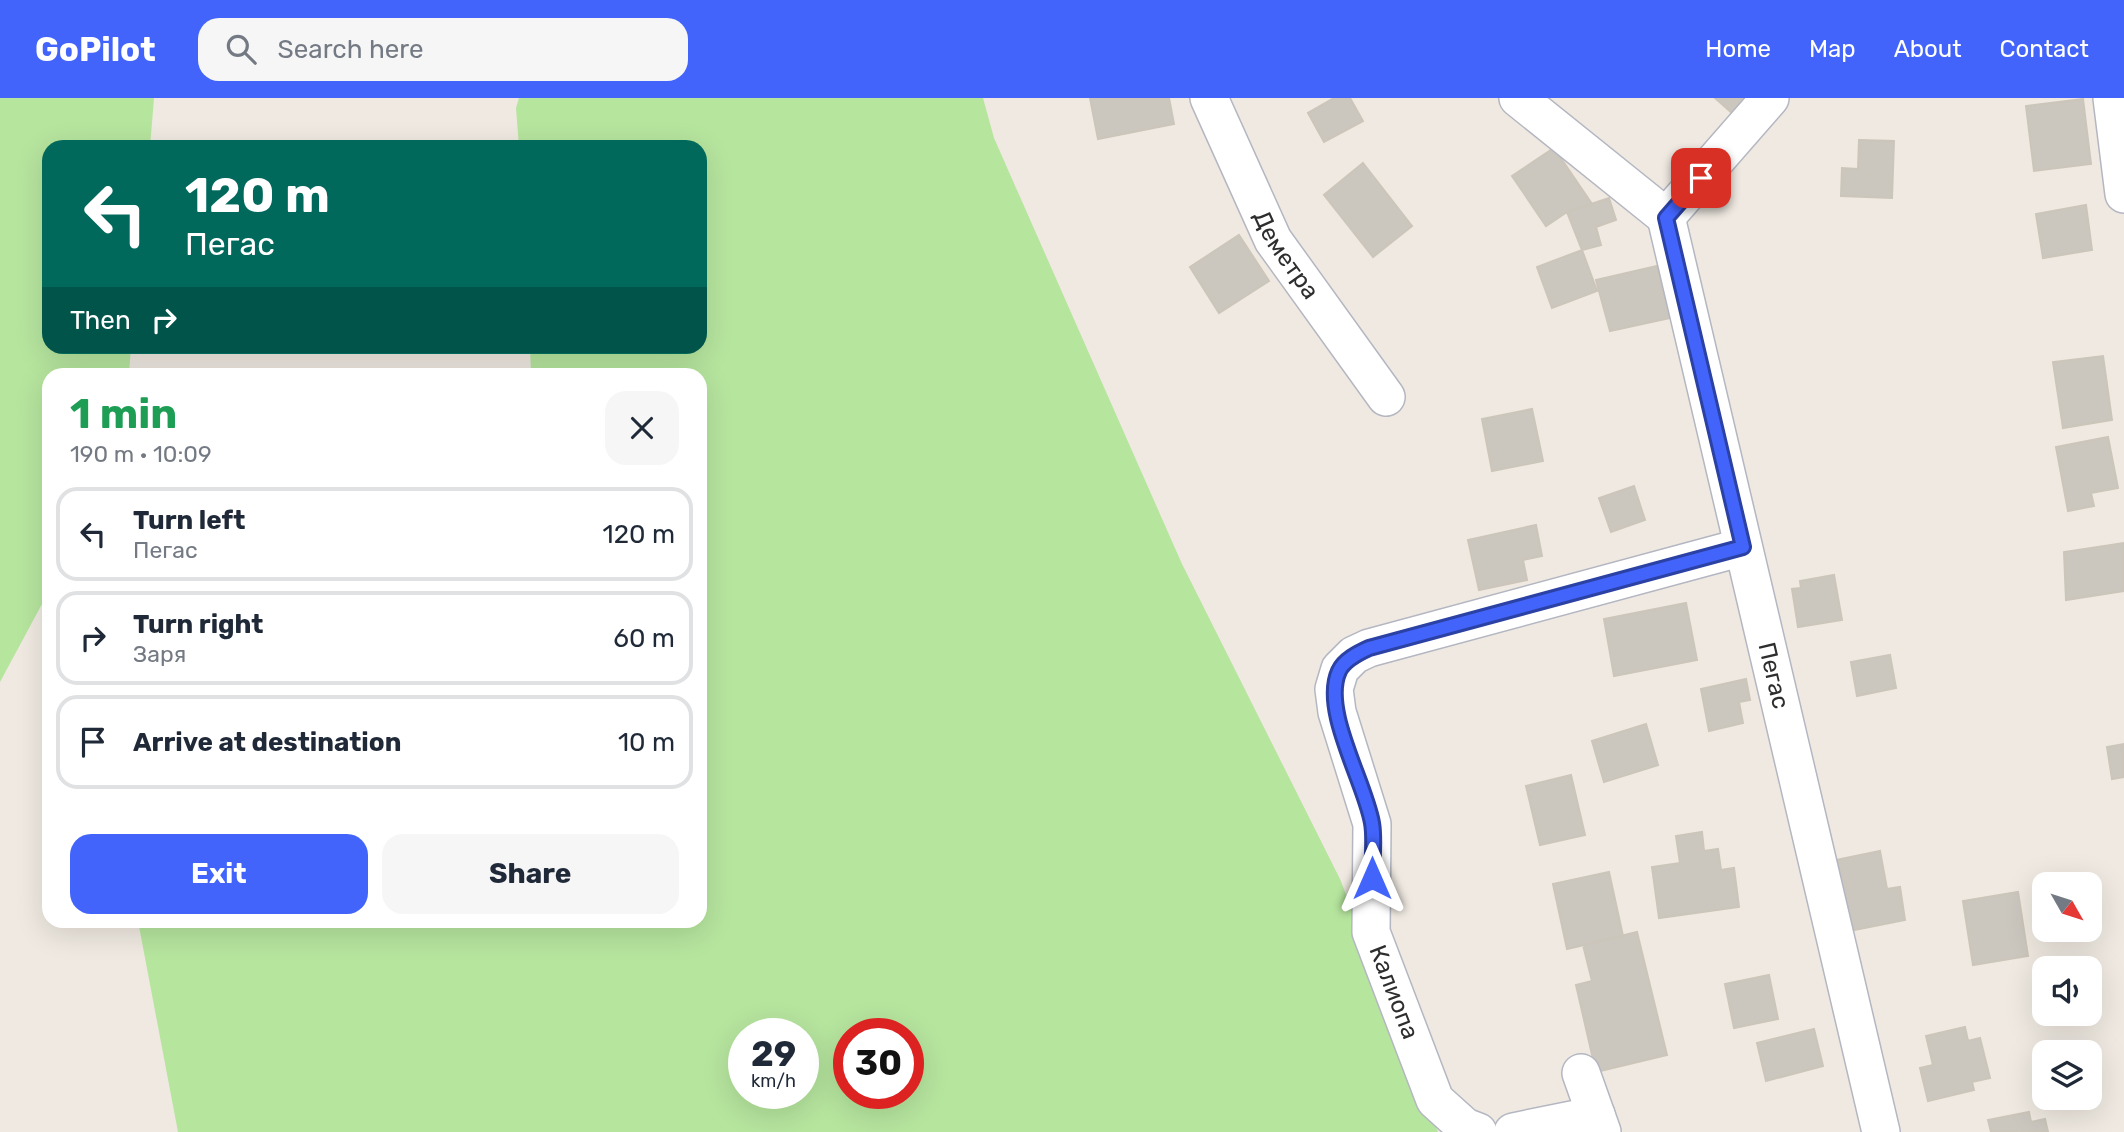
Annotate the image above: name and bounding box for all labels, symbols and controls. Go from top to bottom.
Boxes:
search box [198,18,688,81]
text: GoPilot [35,30,156,69]
icon: search [222,30,260,68]
text: Search here [278,34,423,65]
text: Home [1705,35,1771,63]
text: Map [1809,35,1856,63]
text: About [1894,35,1962,63]
text: Contact [2000,35,2089,63]
pin [1671,148,1731,208]
icon: arrive [1682,159,1720,197]
text: 120 m [185,166,330,224]
icon: left [70,168,161,259]
street label: Деметра [1248,206,1325,304]
text: Пегас [185,225,275,263]
icon: right [145,301,183,339]
text: Then [70,305,131,336]
text: 1 min [70,389,177,439]
button: close [605,391,679,465]
text: 190 m · 10:09 [70,440,212,468]
text: Turn left [133,505,245,536]
icon: left [74,515,112,553]
text: 120 m [603,519,675,550]
text: Пегас [133,536,198,564]
text: Turn right [133,609,263,640]
icon: right [74,619,112,657]
text: 60 m [613,623,675,654]
street label: Пегас [1752,639,1795,712]
text: Заря [133,640,186,668]
icon: arrive [74,723,112,761]
text: Arrive at destination [133,727,401,758]
text: 10 m [618,727,675,758]
button: Exit [70,834,368,914]
button: Share [382,834,679,914]
position arrow [1335,841,1409,915]
north arrow [2032,872,2102,942]
map controls [2032,872,2102,1110]
street label: Калиопа [1363,941,1425,1043]
button: sound [2032,956,2102,1026]
speed limit sign: 30 [833,1018,924,1109]
text: 29 [751,1033,796,1075]
button: layers [2032,1040,2102,1110]
text: km/h [751,1070,796,1092]

